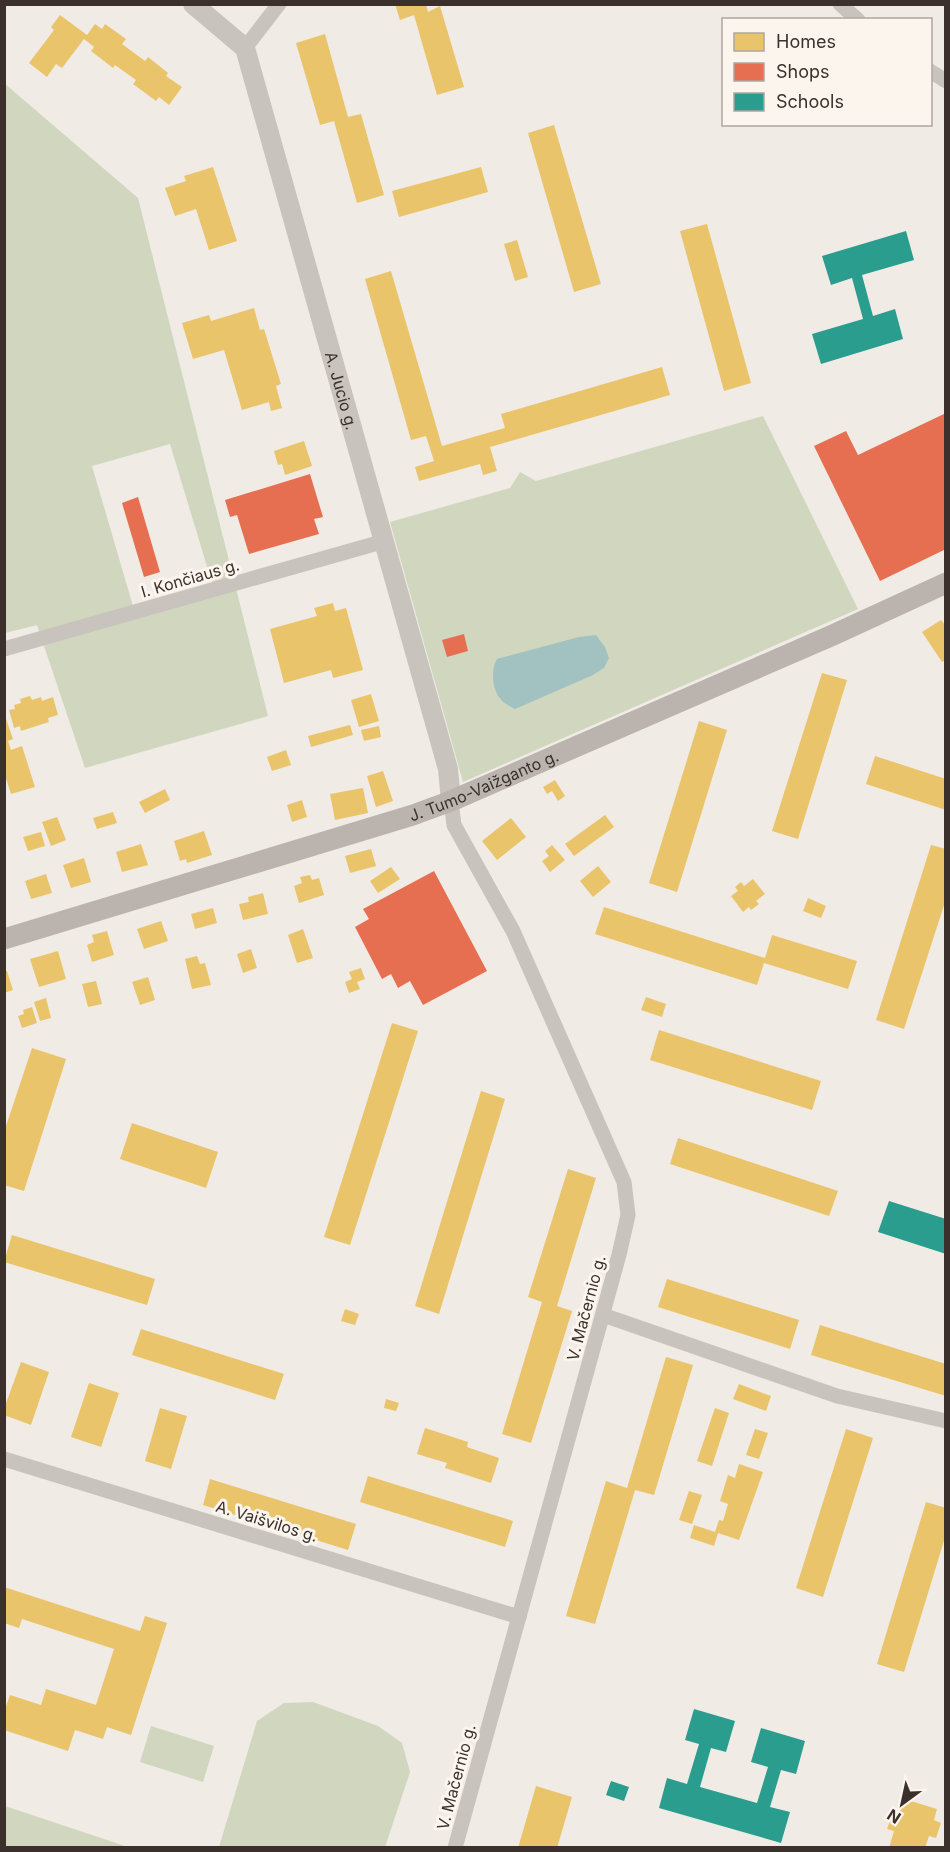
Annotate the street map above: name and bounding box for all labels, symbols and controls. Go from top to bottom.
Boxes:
legend [722,18,932,126]
text: Homes [776,31,836,52]
text: Shops [776,61,830,82]
text: Schools [776,91,844,112]
street label: A. Jucio g. [321,349,362,432]
street label: I. Končiaus g. [139,554,241,602]
street label: J. Tumo-Vaižganto g. [406,746,561,826]
street label: V. Mačernio g. [562,1253,610,1363]
street label: A. Vaišvilos g. [214,1496,320,1546]
street label: V. Mačernio g. [432,1722,480,1832]
north arrow [872,1774,932,1834]
text: N [883,1805,904,1828]

